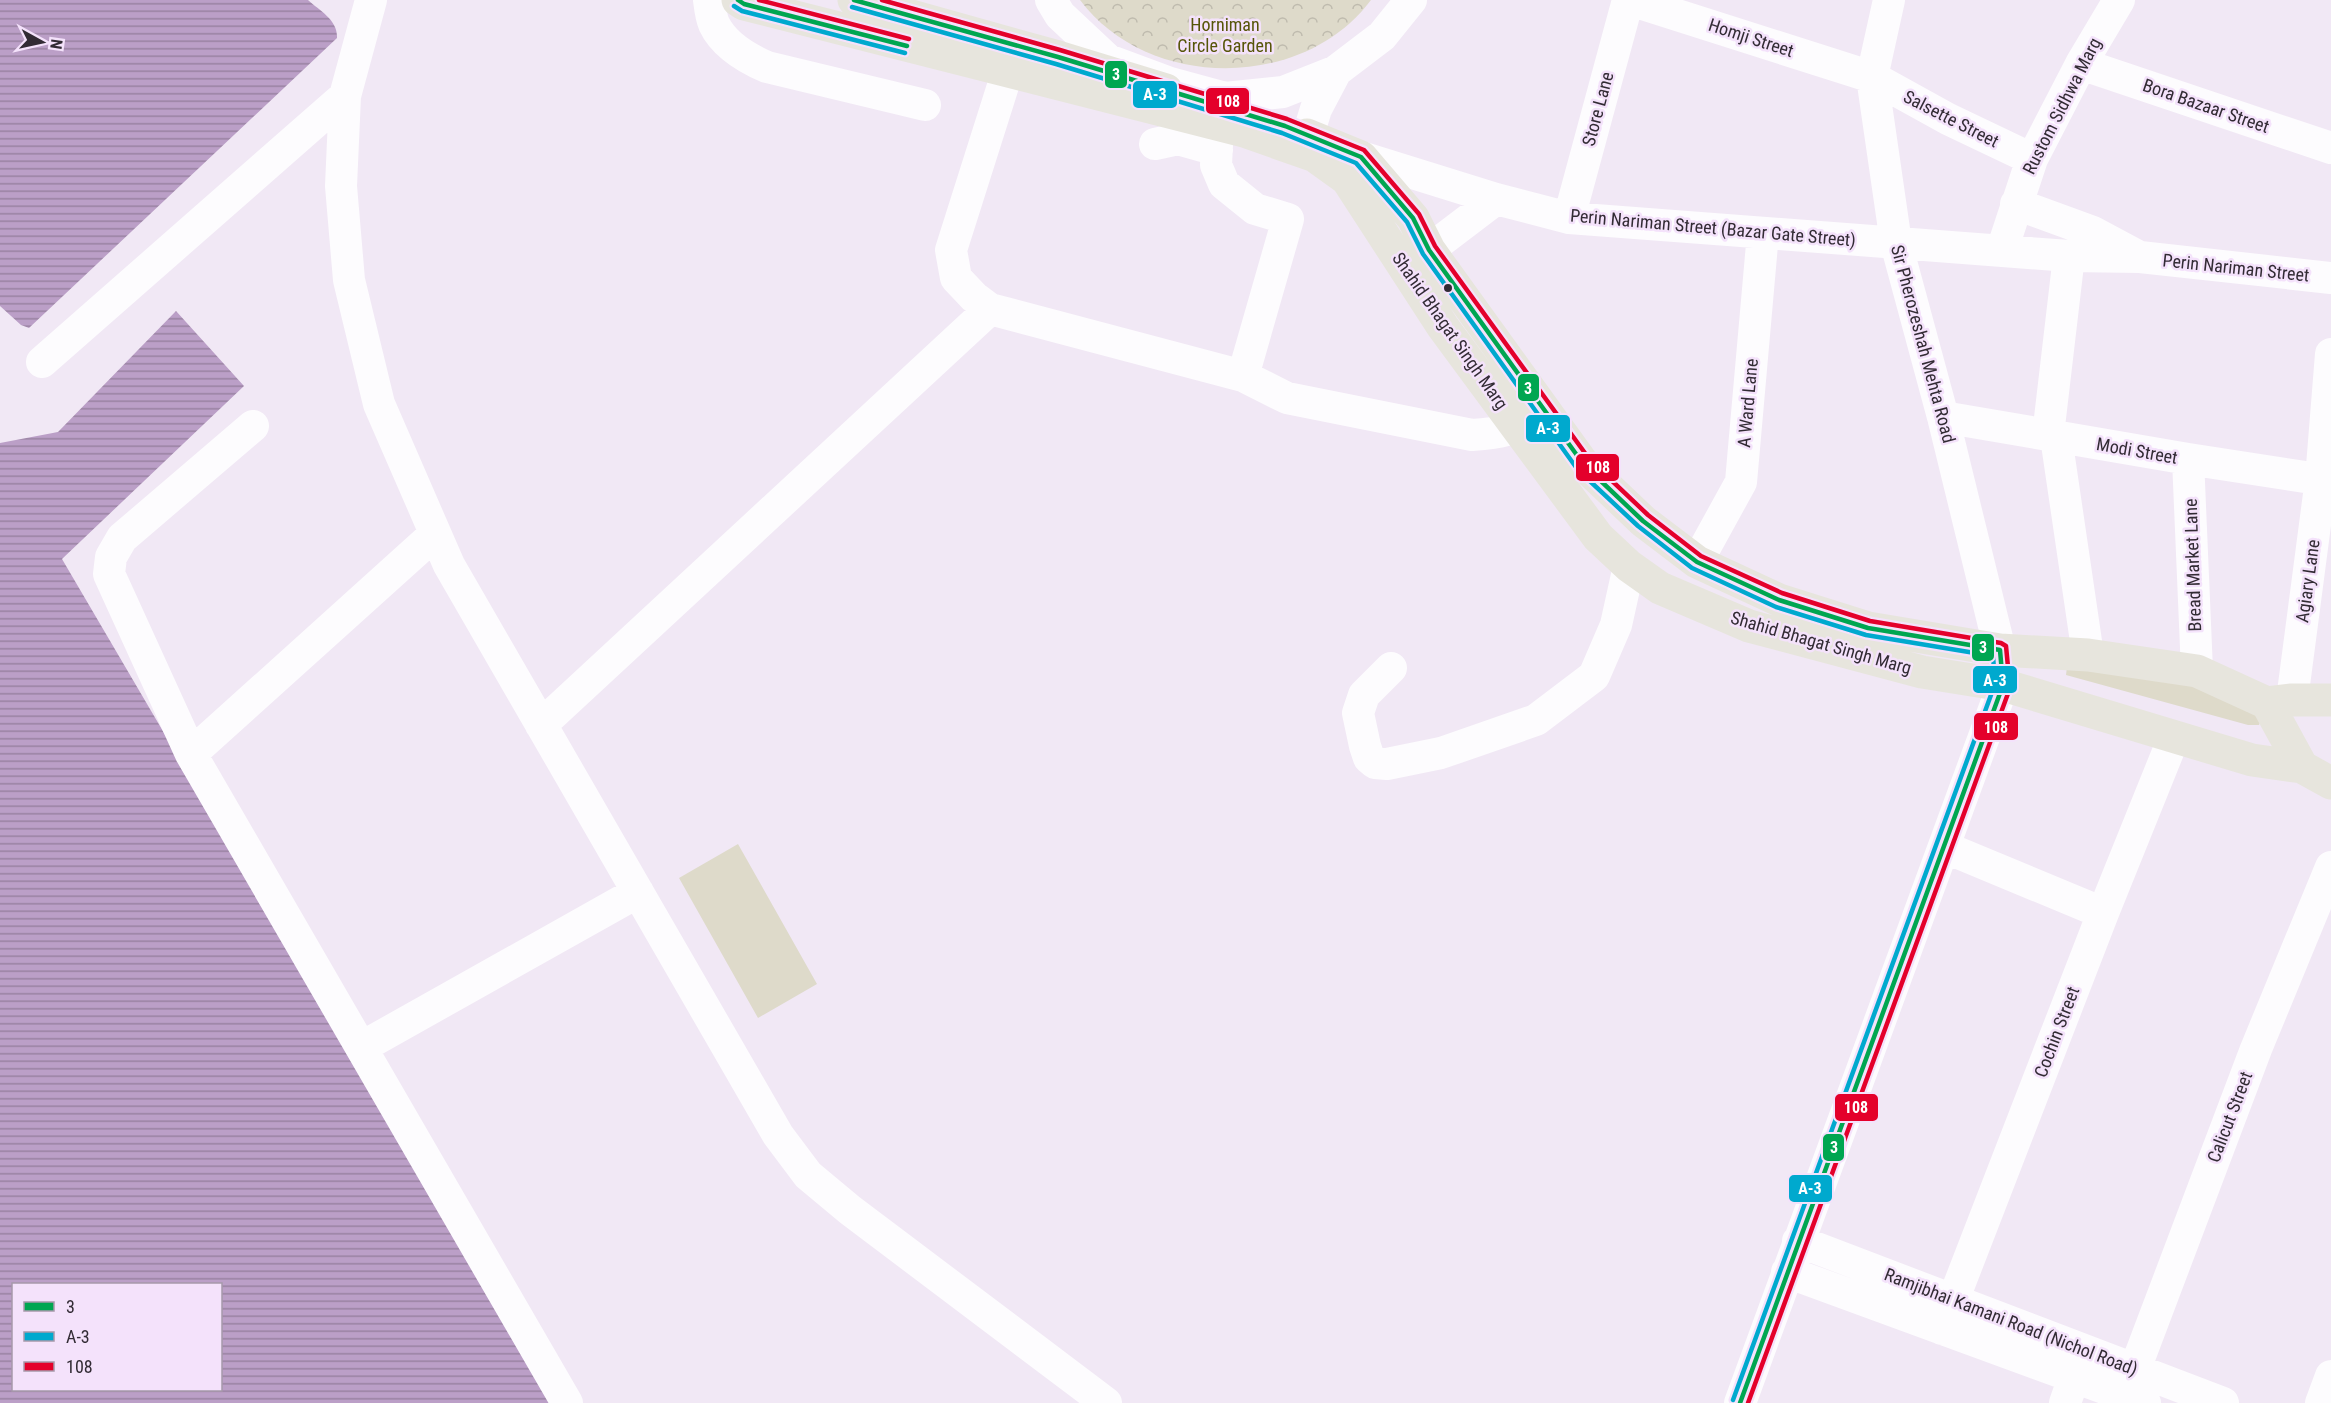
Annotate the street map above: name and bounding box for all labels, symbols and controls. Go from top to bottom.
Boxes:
north arrow [12,12,72,72]
park label: Horniman Circle Garden [1177,14,1273,56]
street label: Homji Street [1706,14,1796,61]
street label: Rustom Sidhwa Marg [2018,34,2105,177]
text: N [46,38,66,50]
line badge: 3 [1104,60,1128,89]
text: 3 [1112,65,1120,84]
street label: Store Lane [1578,70,1617,148]
street label: Bora Bazaar Street [2140,74,2272,137]
line badge: A-3 [1132,80,1178,109]
text: A-3 [1143,85,1167,104]
street label: Salsette Street [1900,86,2002,152]
line badge: 108 [1205,87,1250,115]
text: 108 [1216,92,1240,111]
street label: Perin Nariman Street (Bazar Gate Street) [1569,205,1857,251]
street label: Sir Pherozeshah Mehta Road [1887,243,1960,445]
street label: Shahid Bhagat Singh Marg [1388,248,1513,413]
street label: Perin Nariman Street [2162,249,2310,286]
unlabelled marker [1442,282,1454,294]
street label: A Ward Lane [1733,358,1762,448]
line badge: 3 [1517,373,1540,402]
text: 3 [1524,379,1532,398]
line badge: A-3 [1525,414,1571,443]
text: A-3 [1536,419,1560,438]
street label: Modi Street [2095,433,2179,468]
line badge: 108 [1575,453,1620,482]
text: 108 [1586,458,1610,477]
street label: Bread Market Lane [2180,498,2205,632]
street label: Agiary Lane [2291,538,2324,624]
street label: Shahid Bhagat Singh Marg [1728,607,1914,678]
line badge: 3 [1971,633,1995,662]
text: 3 [1979,638,1987,657]
line badge: A-3 [1972,665,2018,694]
text: A-3 [1983,671,2007,690]
line badge: 108 [1973,712,2019,741]
text: 108 [1984,718,2008,737]
street label: Cochin Street [2030,984,2083,1080]
street label: Calicut Street [2203,1068,2256,1165]
line badge: 108 [1834,1093,1879,1122]
text: 108 [1844,1098,1868,1117]
line badge: 3 [1822,1133,1845,1162]
text: 3 [1830,1138,1838,1157]
line badge: A-3 [1788,1174,1833,1203]
text: A-3 [1798,1179,1822,1198]
street label: Ramjibhai Kamani Road (Nichol Road) [1881,1263,2141,1381]
legend [12,1283,222,1391]
text: 3 [66,1296,75,1317]
text: A-3 [66,1326,90,1347]
text: 108 [66,1356,93,1377]

